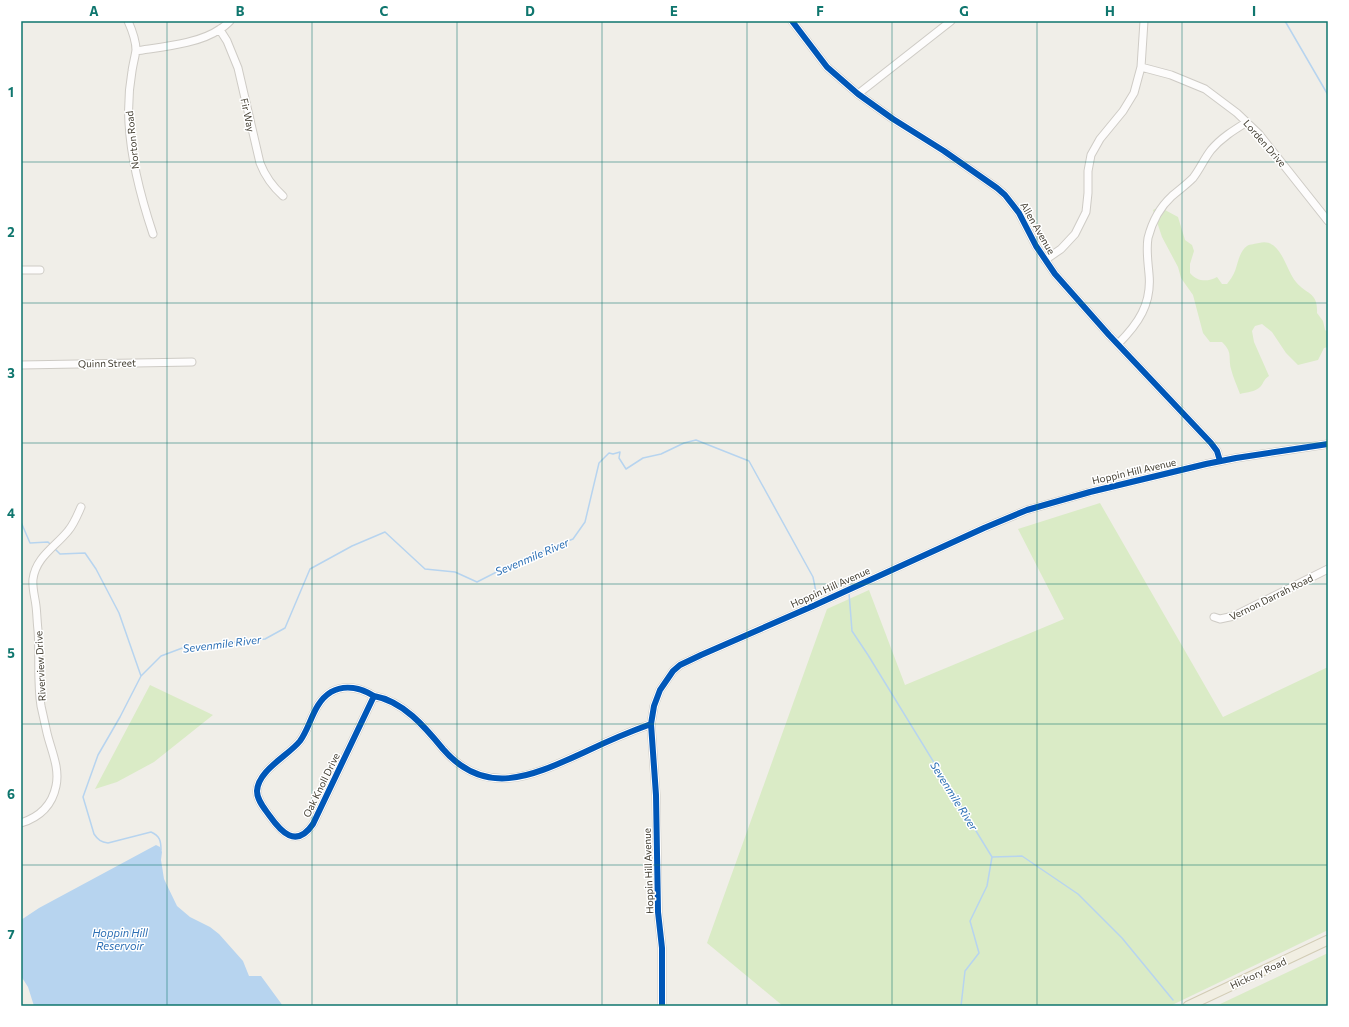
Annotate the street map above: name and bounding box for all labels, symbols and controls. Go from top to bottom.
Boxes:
text: A [89,3,99,19]
text: B [236,3,245,19]
text: C [380,3,389,19]
text: D [525,3,535,19]
text: E [670,3,678,19]
text: F [816,3,824,19]
text: G [959,3,969,19]
text: H [1105,3,1115,19]
text: I [1252,3,1256,19]
text: 1 [8,84,14,100]
street label: Fir Way [239,97,257,133]
street label: Norton Road [123,110,141,170]
street label: Lorden Drive [1241,117,1289,169]
street label: Allen Avenue [1018,200,1058,256]
text: 2 [7,224,15,240]
street label: Quinn Street [78,356,136,370]
text: 3 [7,365,15,381]
street label: Hoppin Hill Avenue [1091,455,1177,487]
text: 4 [7,505,15,521]
water label: Sevenmile River [493,535,571,578]
street label: Hoppin Hill Avenue [788,564,872,610]
street label: Vernon Darrah Road [1227,571,1315,622]
street label: Riverview Drive [32,631,48,701]
water label: Sevenmile River [182,632,262,655]
text: 5 [7,645,15,661]
street label: Oak Knoll Drive [300,751,342,819]
water label: Sevenmile River [928,759,981,833]
text: 6 [7,786,15,802]
street label: Hoppin Hill Avenue [641,828,655,914]
text: 7 [7,926,15,942]
water label: Hoppin Hill Reservoir [92,926,148,952]
street label: Hickory Road [1228,955,1288,991]

